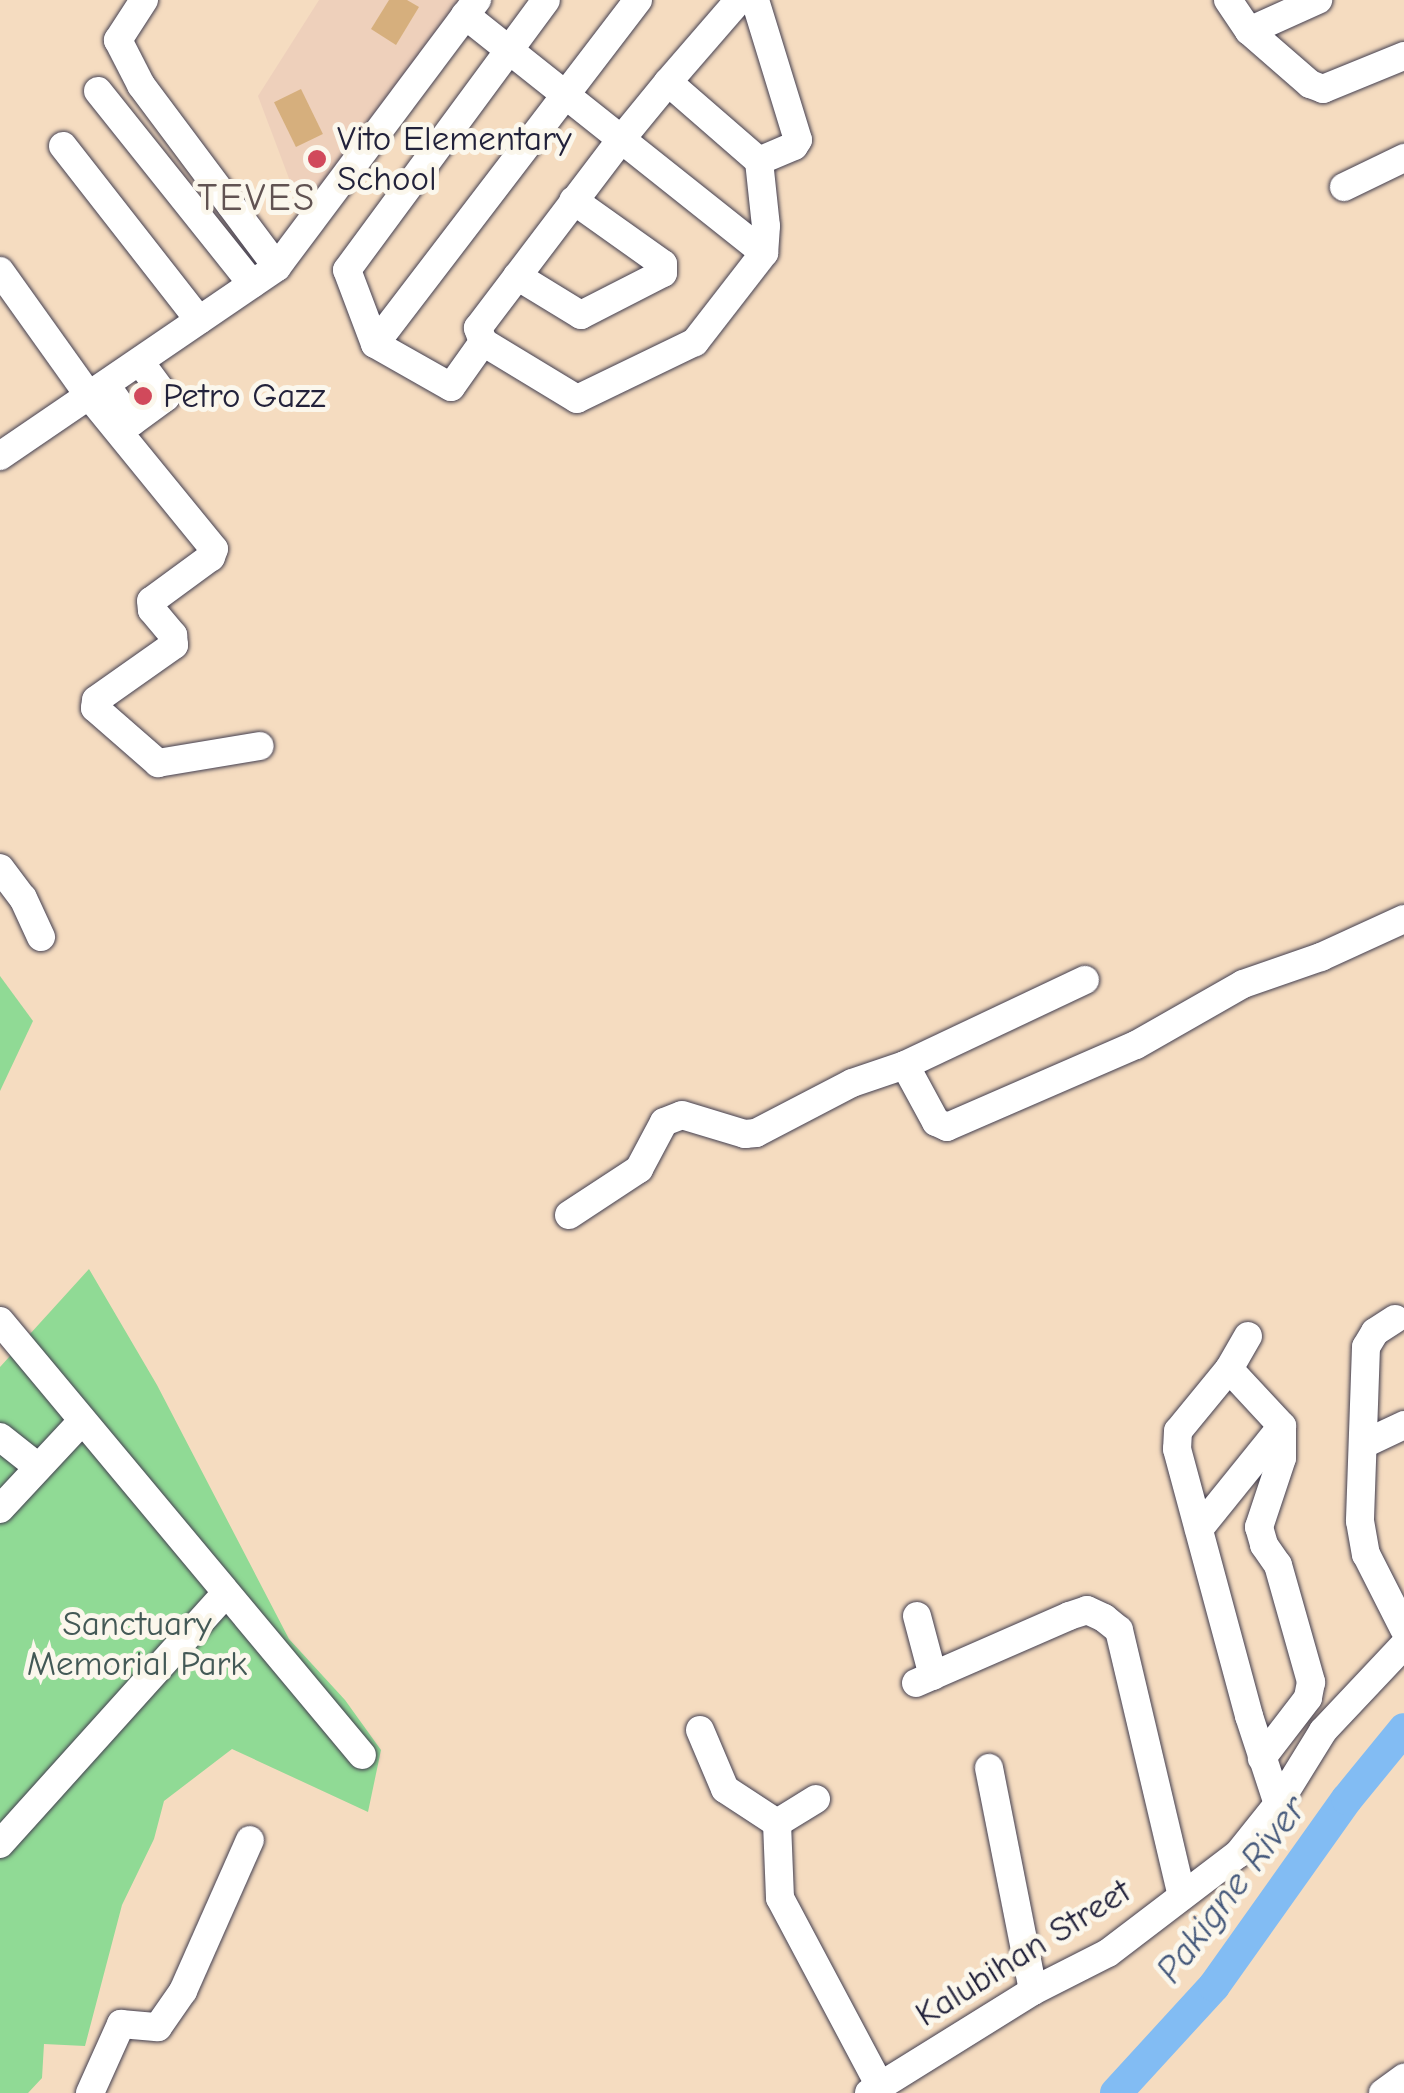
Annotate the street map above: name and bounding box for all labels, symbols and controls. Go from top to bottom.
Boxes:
place label: Vito Elementary School [337,118,572,200]
marker: Vito Elementary School [306,148,328,170]
district label: TEVES [197,176,317,222]
place label: Petro Gazz [163,375,326,417]
marker: Petro Gazz [132,385,154,407]
park label: Sanctuary Memorial Park [27,1603,247,1685]
water label: Pakigne River [1147,1788,1317,1992]
street label: Kalubihan Street [908,1870,1138,2036]

